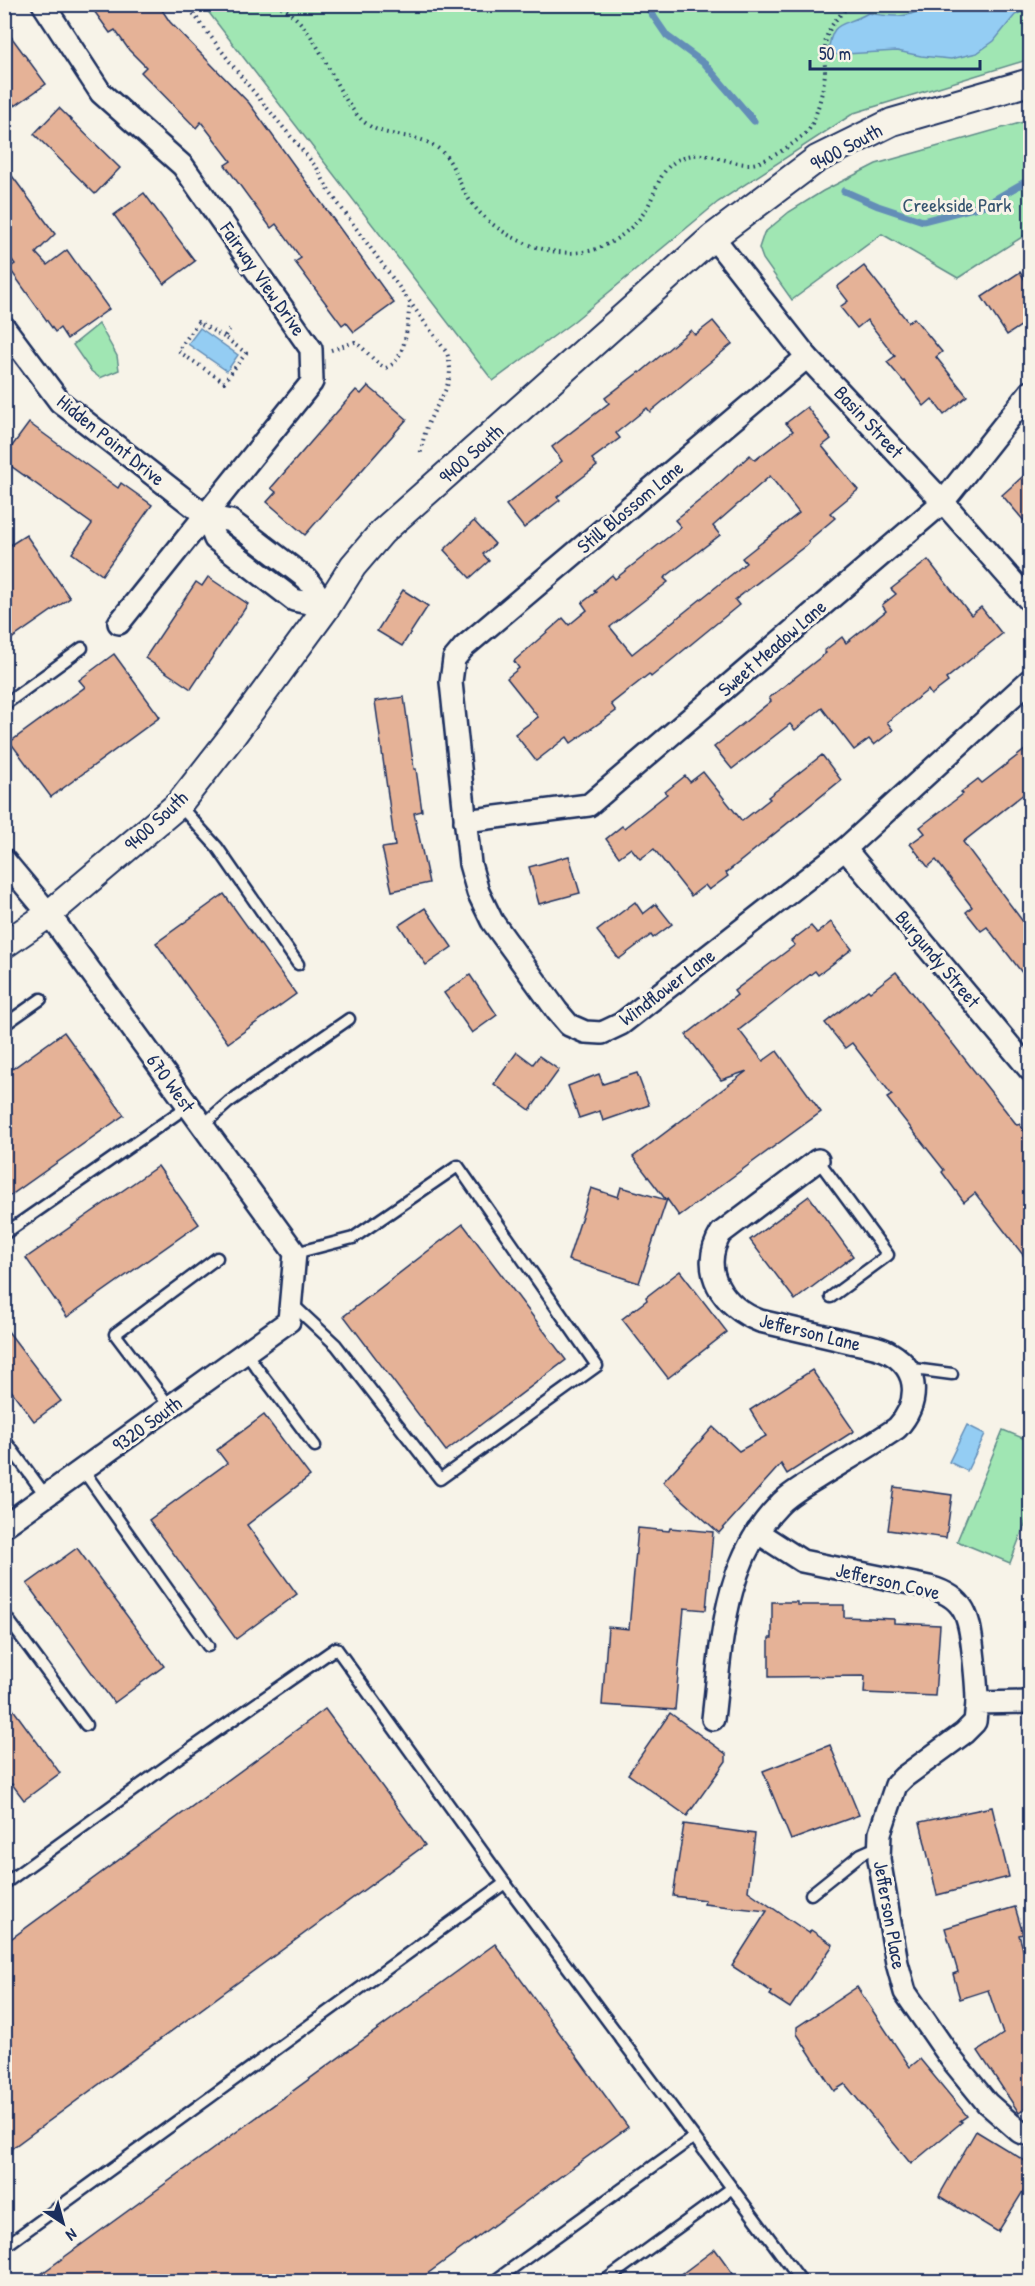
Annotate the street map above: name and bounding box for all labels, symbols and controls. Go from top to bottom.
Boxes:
scale bar [810,33,980,71]
text: 50 m [819,41,851,66]
street label: 9400 South [805,116,886,177]
park label: Creekside Park [903,191,1011,218]
street label: Fairway View Drive [214,216,313,341]
street label: Basin Street [829,379,911,465]
street label: Hidden Point Drive [52,388,171,491]
street label: 9400 South [433,418,509,490]
street label: Still Blossom Lane [571,454,689,559]
street label: Sweet Meadow Lane [712,593,832,702]
street label: 9400 South [118,784,193,857]
street label: Burgundy Street [890,904,988,1014]
street label: Windflower Lane [613,942,720,1032]
street label: 670 West [141,1048,202,1118]
street label: Jefferson Lane [757,1306,863,1357]
street label: 9320 South [107,1389,187,1458]
street label: Jefferson Cove [833,1555,943,1606]
street label: Jefferson Place [868,1859,913,1971]
north arrow [33,2193,93,2253]
text: N [62,2224,82,2247]

